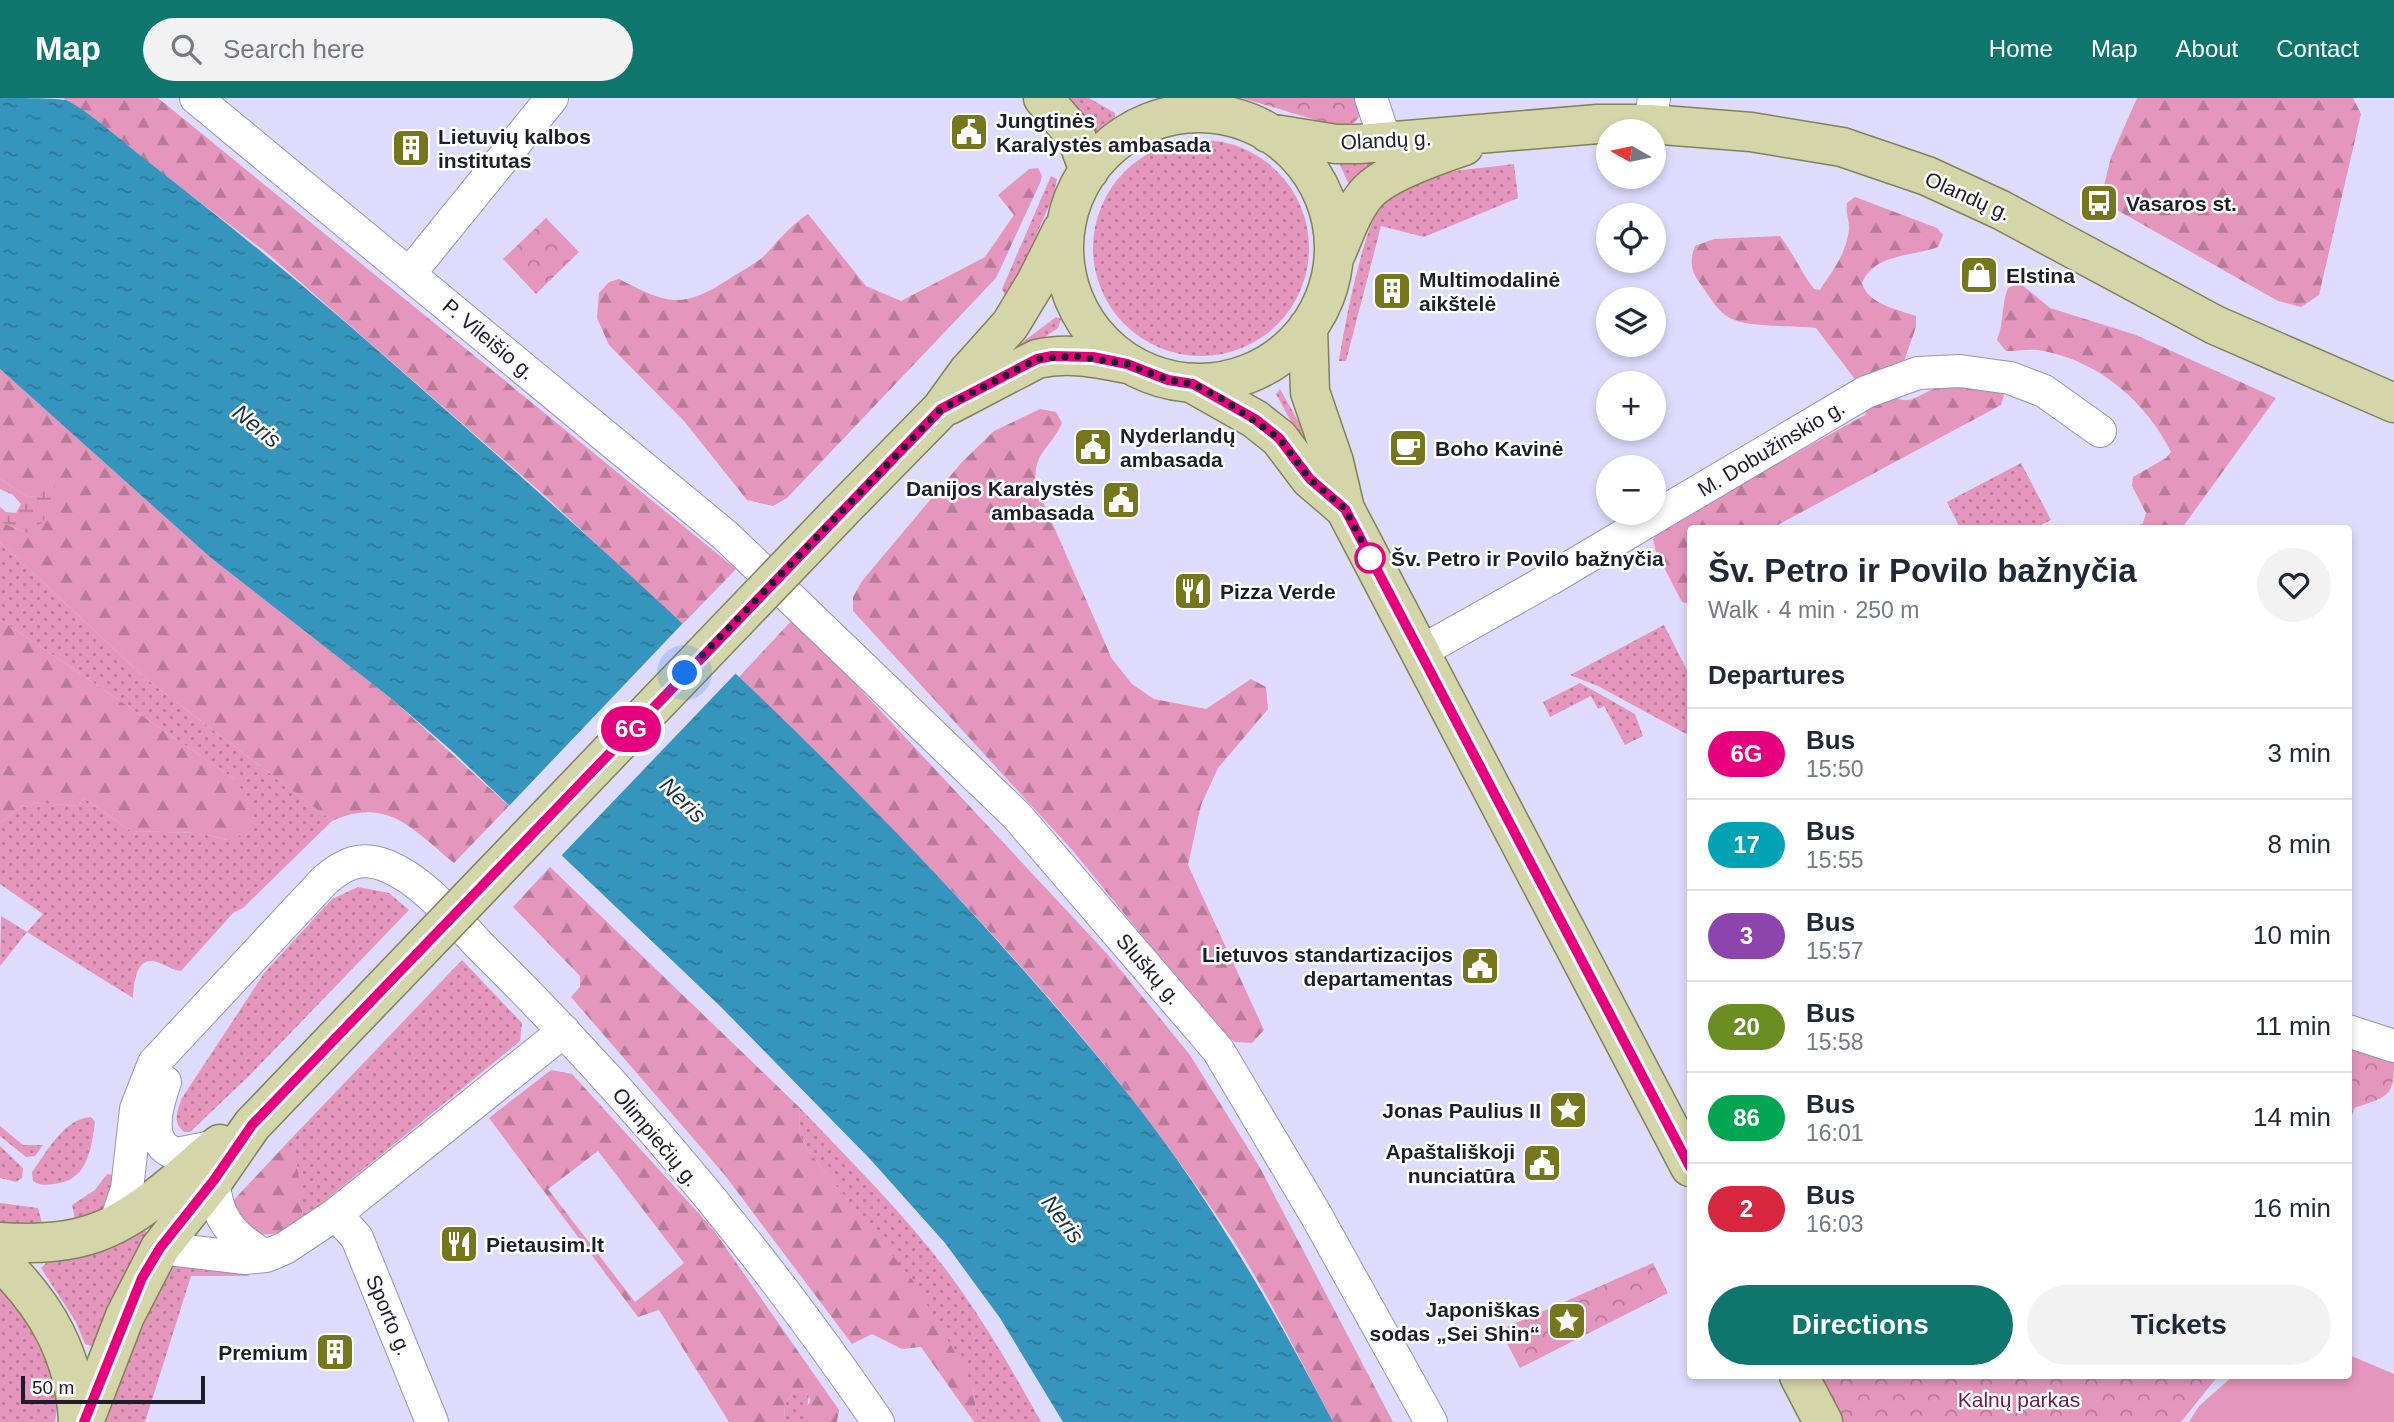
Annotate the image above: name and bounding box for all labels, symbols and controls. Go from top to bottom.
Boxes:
search box [143,18,633,81]
text: Map [35,30,101,67]
icon: search [167,30,205,68]
text: Search here [223,34,365,64]
text: Home [1989,35,2053,62]
text: Map [2091,35,2138,62]
text: About [2176,35,2238,62]
text: Contact [2276,35,2359,62]
place label: Jungtinės Karalystės ambasada [996,109,1211,156]
public building icon: Jungtinės Karalystės ambasada [948,111,990,153]
north arrow [1596,119,1666,189]
map controls [1596,119,1666,525]
place label: Lietuvių kalbos institutas [438,125,591,172]
street label: Olandų g. [1340,126,1432,154]
building icon: Lietuvių kalbos institutas [390,127,432,169]
street label: Olandų g. [1922,167,2014,225]
bus stop icon: Vasaros st. [2078,182,2120,224]
place label: Vasaros st. [2126,192,2237,215]
button: locate [1596,203,1666,273]
shop icon: Elstina [1958,254,2000,296]
place label: Elstina [2006,264,2075,287]
place label: Multimodalinė aikštelė [1419,268,1560,315]
building icon: Multimodalinė aikštelė [1371,270,1413,312]
button: layers [1596,287,1666,357]
street label: P. Vileišio g. [439,294,539,384]
button: + [1596,371,1666,441]
street label: M. Dobužinskio g. [1694,395,1848,501]
water label: Neris [228,399,286,453]
place label: Nyderlandų ambasada [1120,424,1236,471]
public building icon: Nyderlandų ambasada [1072,426,1114,468]
cafe icon: Boho Kavinė [1387,427,1429,469]
place label: Boho Kavinė [1435,437,1563,460]
button: − [1596,455,1666,525]
place label: Danijos Karalystės ambasada [906,477,1094,524]
public building icon: Danijos Karalystės ambasada [1100,479,1142,521]
marker: Šv. Petro ir Povilo bažnyčia [1355,543,1385,573]
place label: Šv. Petro ir Povilo bažnyčia [1391,547,1664,570]
button: heart [2257,548,2331,622]
text: Šv. Petro ir Povilo bažnyčia [1708,552,2137,589]
restaurant icon: Pizza Verde [1172,570,1214,612]
place label: Pizza Verde [1220,580,1336,603]
text: Walk · 4 min · 250 m [1708,597,1919,623]
your location [667,655,702,690]
text: Departures [1708,660,1845,690]
line badge: 6G [600,706,662,752]
text: 6G [615,715,647,742]
text: Bus [1806,725,1855,755]
text: 3 min [2267,738,2331,768]
text: 6G [1730,740,1763,767]
text: 15:50 [1806,756,1864,782]
water label: Neris [655,772,712,828]
text: Bus [1806,816,1855,846]
text: 8 min [2267,829,2331,859]
text: 17 [1733,831,1760,858]
text: 15:55 [1806,847,1864,873]
text: Bus [1806,907,1855,937]
text: 10 min [2253,920,2331,950]
text: 3 [1740,922,1753,949]
street label: Sluškų g. [1112,929,1186,1009]
text: 15:57 [1806,938,1864,964]
place label: Lietuvos standartizacijos departamentas [1202,943,1453,990]
public building icon: Lietuvos standartizacijos departamentas [1459,945,1501,987]
text: Bus [1806,998,1855,1028]
text: 11 min [2255,1011,2331,1041]
text: 20 [1733,1013,1760,1040]
text: 15:58 [1806,1029,1864,1055]
street label: Olimpiečių g. [608,1083,704,1191]
place icon: Jonas Paulius II [1547,1089,1589,1131]
text: Bus [1806,1089,1855,1119]
place label: Jonas Paulius II [1382,1099,1541,1122]
text: 14 min [2253,1102,2331,1132]
text: 86 [1733,1104,1760,1131]
text: 16:01 [1806,1120,1864,1146]
place label: Apaštališkoji nunciatūra [1385,1140,1515,1187]
public building icon: Apaštališkoji nunciatūra [1521,1142,1563,1184]
text: Bus [1806,1180,1855,1210]
water label: Neris [1036,1190,1090,1249]
text: 16 min [2253,1193,2331,1223]
text: 2 [1740,1195,1753,1222]
text: 16:03 [1806,1211,1864,1237]
restaurant icon: Pietausim.lt [438,1223,480,1265]
place label: Pietausim.lt [486,1233,604,1256]
street label: Sporto g. [362,1271,416,1359]
button: Directions [1708,1285,2013,1365]
button: Tickets [2027,1285,2331,1365]
place label: Japoniškas sodas „Sei Shin“ [1370,1298,1540,1345]
place icon: Japoniškas sodas „Sei Shin“ [1546,1300,1588,1342]
building icon: Premium [314,1331,356,1373]
place label: Premium [218,1341,308,1364]
scale bar [21,1373,205,1405]
text: 50 m [32,1377,74,1398]
park label: Kalnų parkas [1958,1388,2080,1411]

